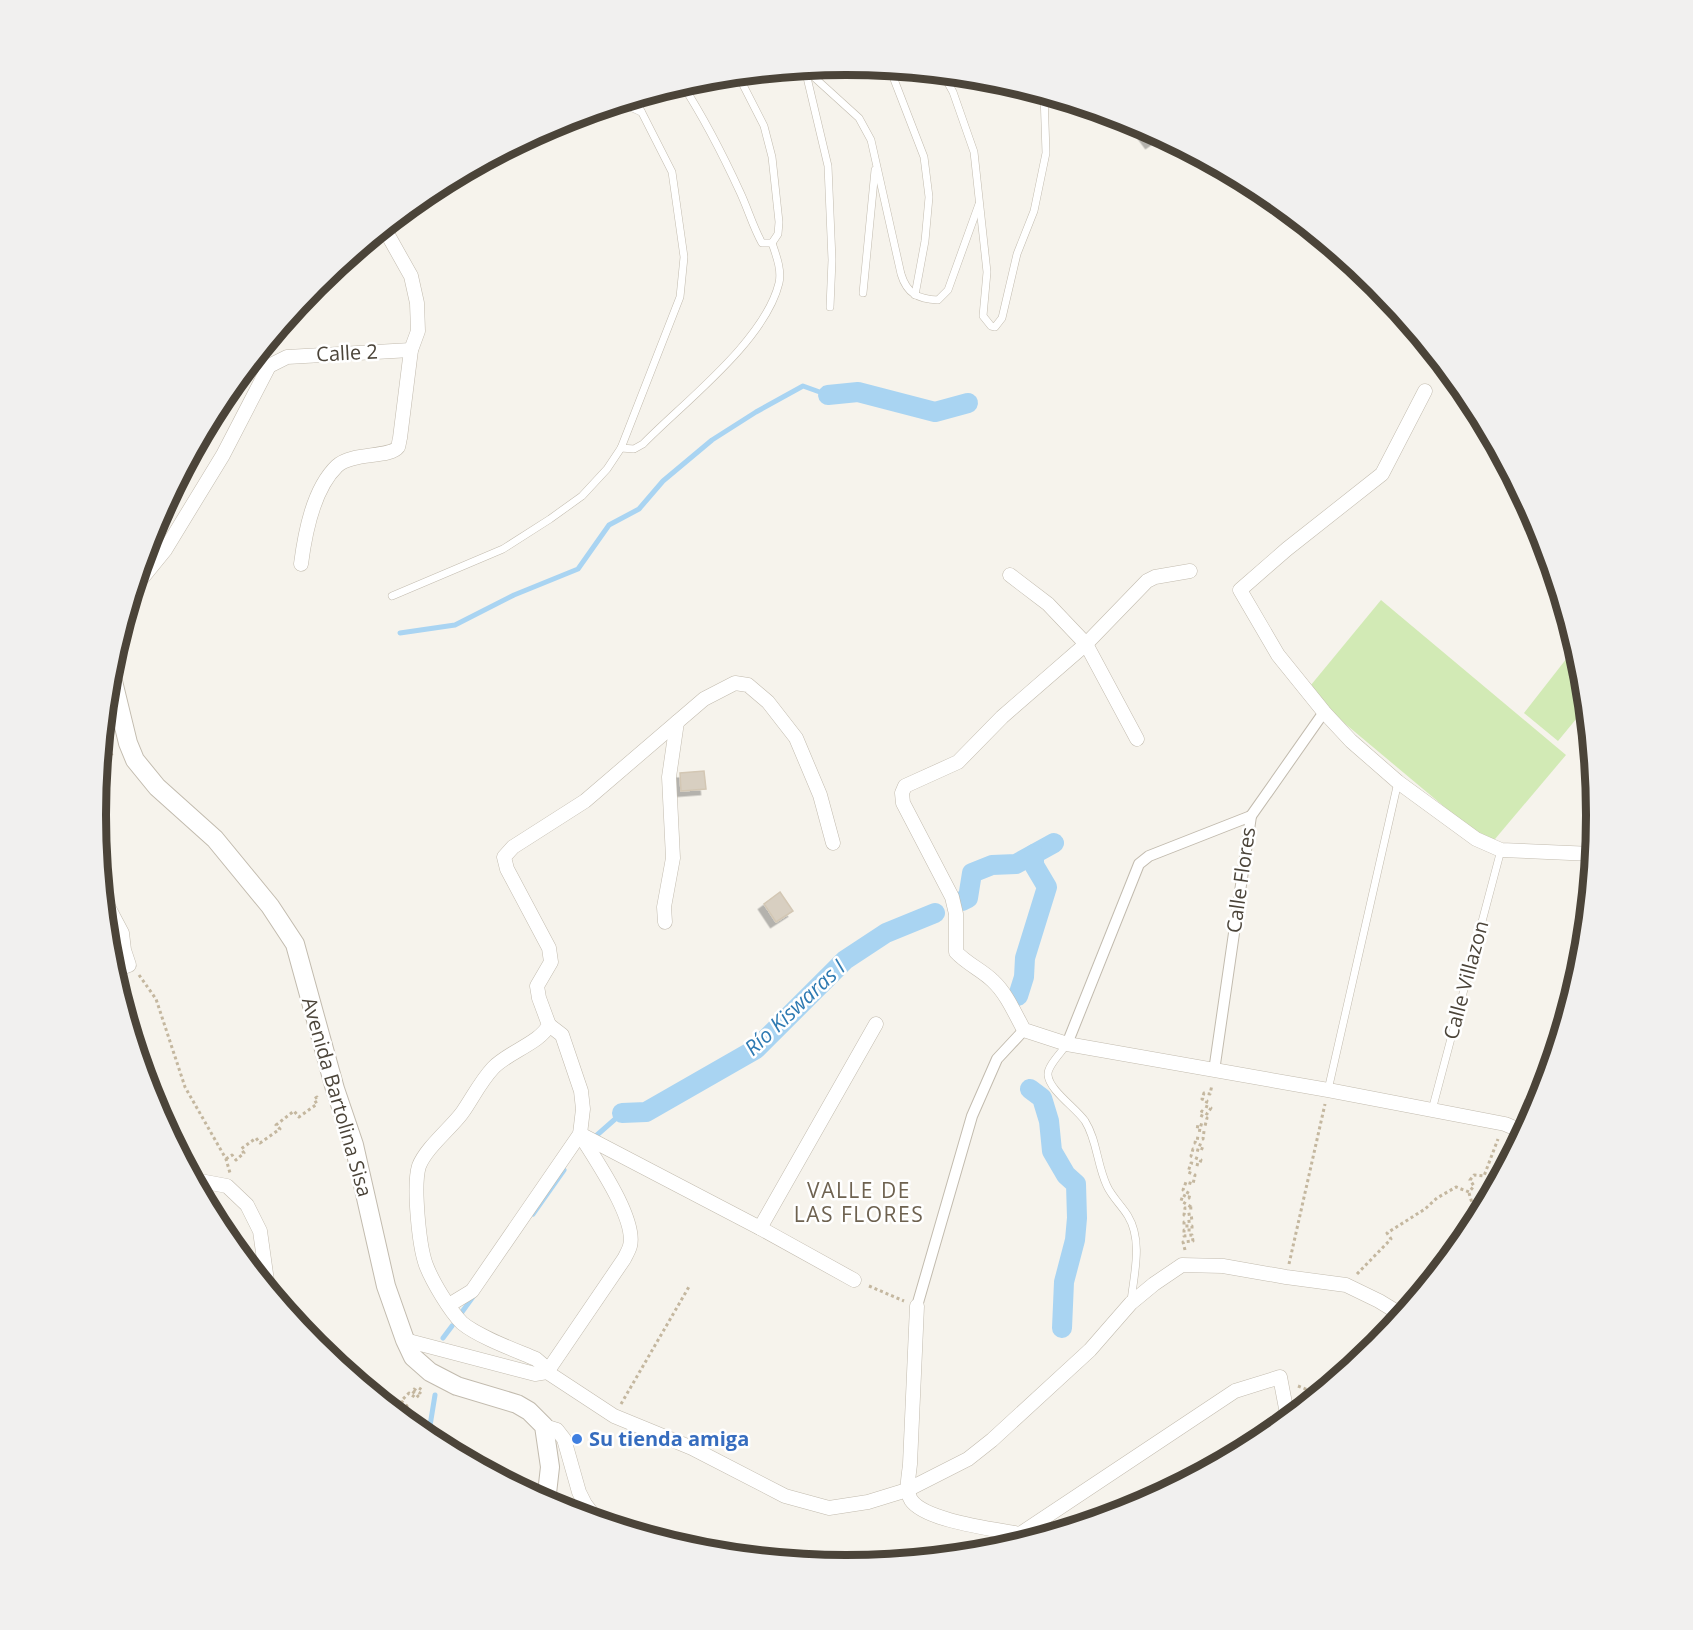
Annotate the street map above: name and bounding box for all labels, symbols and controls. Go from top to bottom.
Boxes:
street label: Calle 2 [315,337,378,368]
street label: Calle Flores [1220,825,1261,935]
street label: Calle Villazon [1437,917,1494,1042]
water label: Río Kiswaras I [738,953,851,1061]
street label: Avenida Bartolina Sisa [296,994,379,1200]
district label: VALLE DE LAS FLORES [794,1176,924,1228]
place label: Su tienda amiga [589,1425,749,1452]
marker: Su tienda amiga [570,1432,584,1446]

